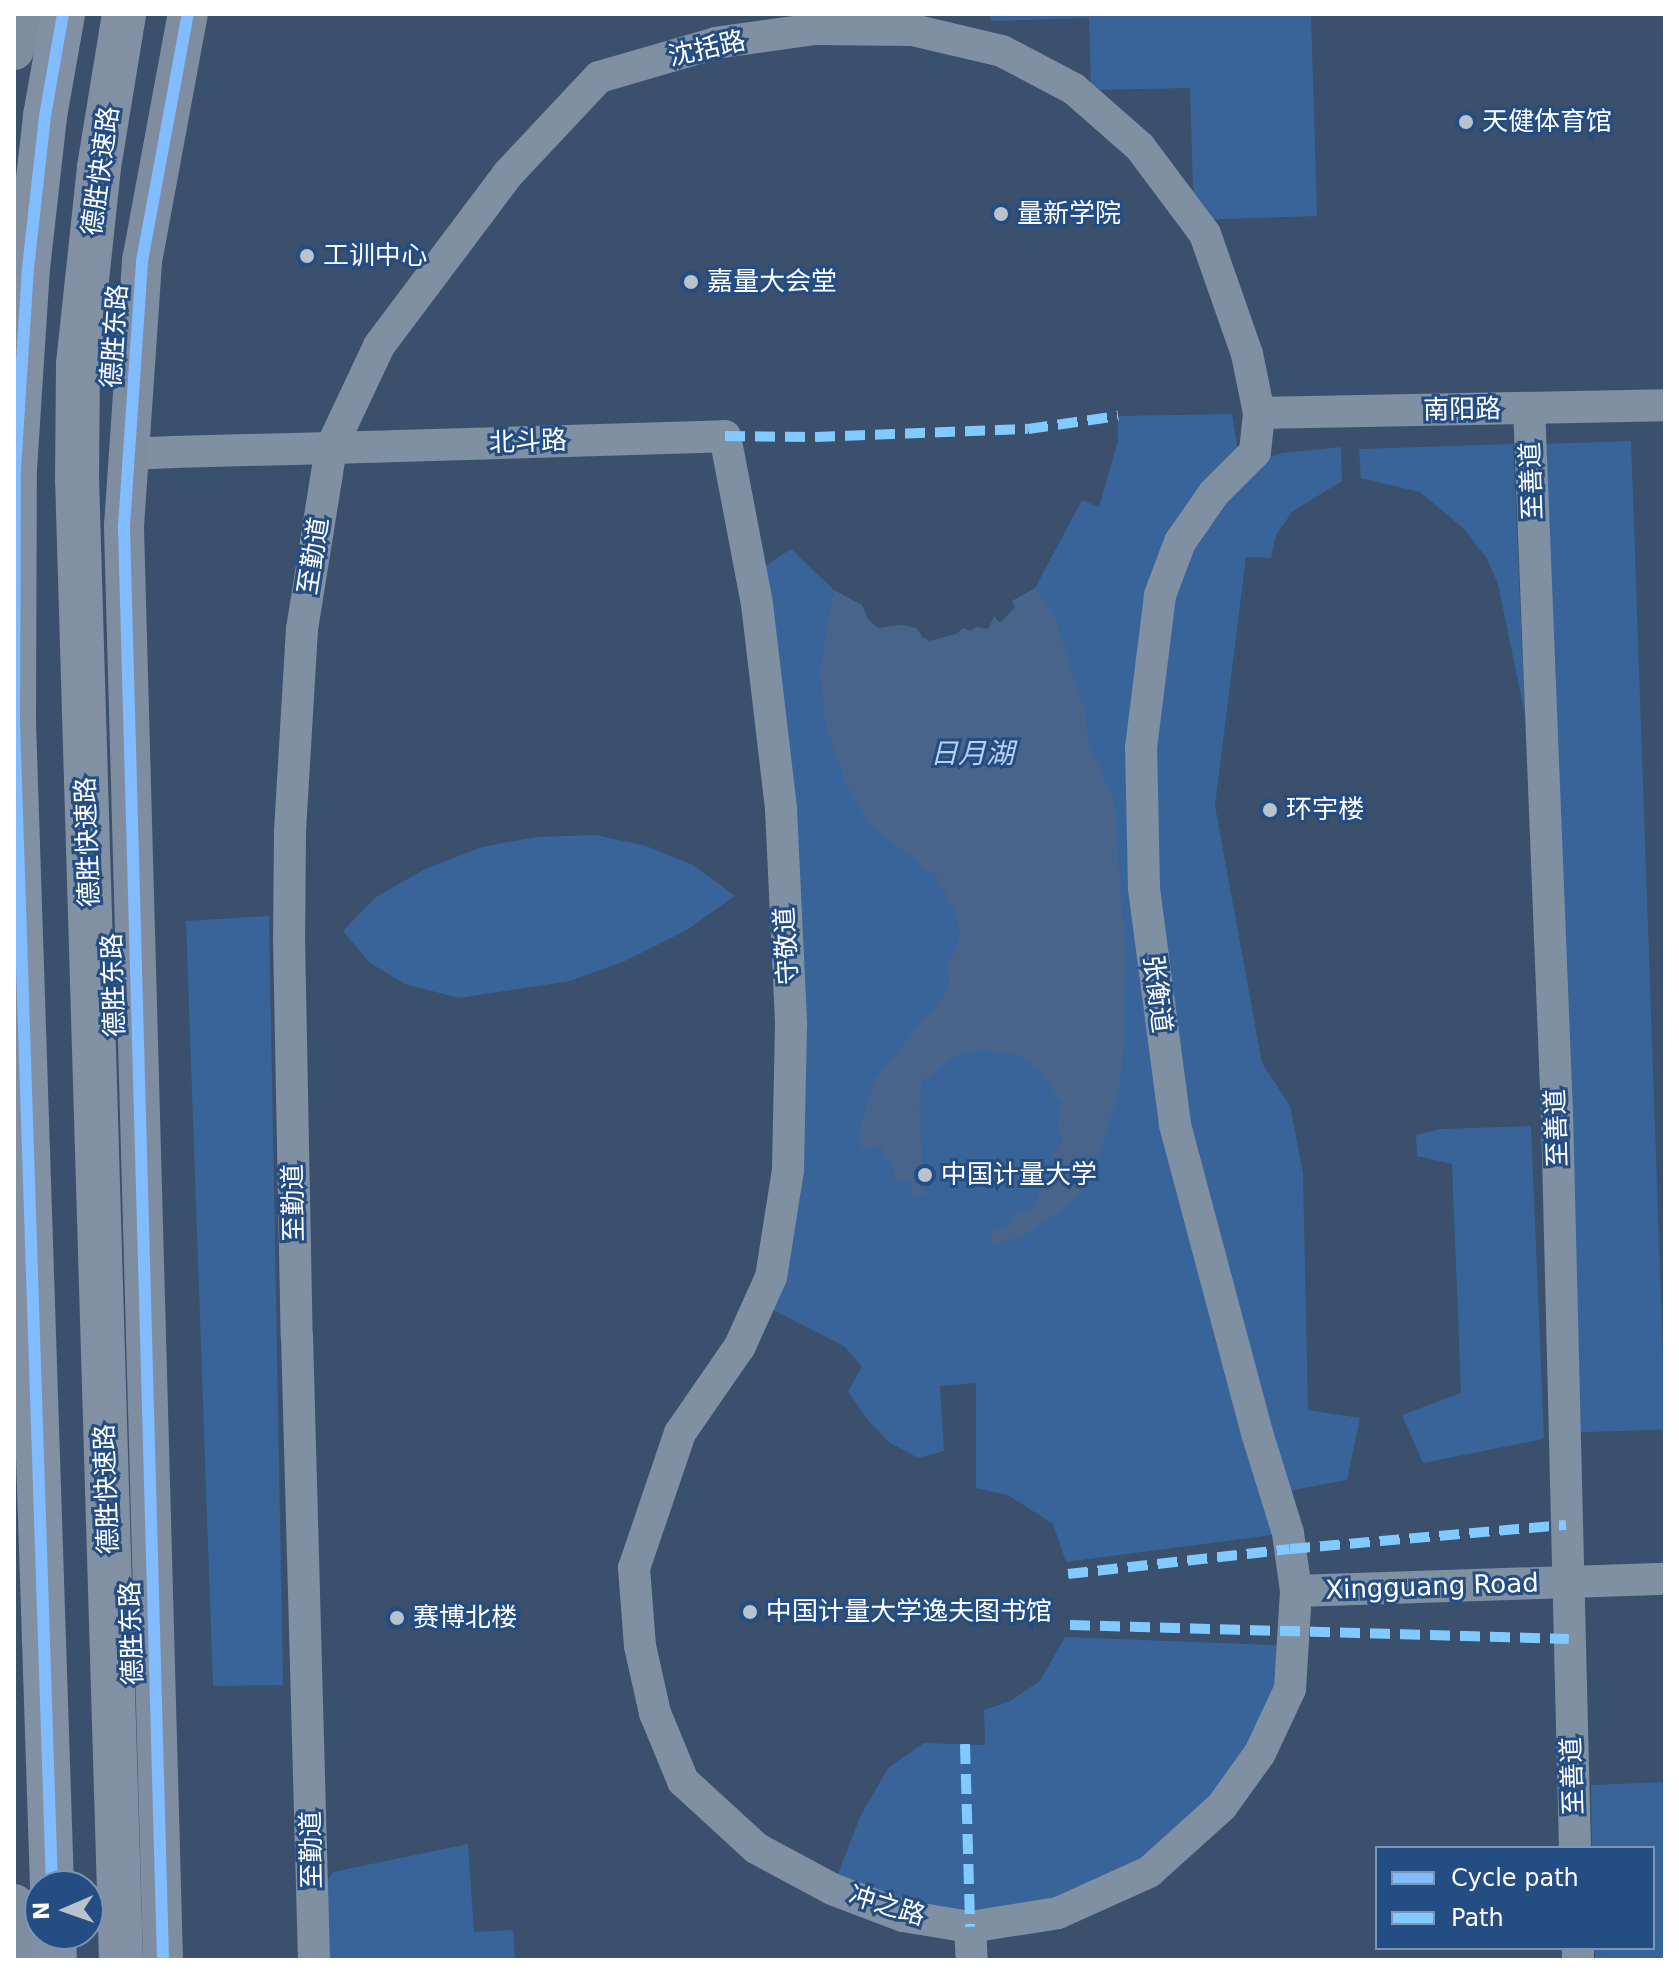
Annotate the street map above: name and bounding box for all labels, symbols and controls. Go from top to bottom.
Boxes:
street label: 沈括路 [665,25,749,73]
street label: 德胜快速路 [77,104,125,238]
place label: 天健体育馆 [1482,106,1612,138]
marker: 天健体育馆 [1457,113,1475,131]
place label: 量新学院 [1017,198,1121,230]
marker: 量新学院 [992,205,1010,223]
place label: 工训中心 [323,240,427,272]
marker: 工训中心 [298,247,316,265]
place label: 嘉量大会堂 [707,266,837,298]
marker: 嘉量大会堂 [682,273,700,291]
street label: 德胜东路 [96,283,134,389]
street label: 南阳路 [1423,394,1501,426]
street label: 北斗路 [488,425,568,459]
street label: 至善道 [1515,441,1549,521]
street label: 至勤道 [292,515,336,597]
water label: 日月湖 [930,737,1014,771]
street label: 德胜快速路 [70,776,106,908]
place label: 环宇楼 [1286,794,1364,826]
marker: 环宇楼 [1261,801,1279,819]
street label: 守敬道 [769,906,805,986]
street label: 德胜东路 [97,932,131,1038]
street label: 张衡道 [1137,953,1177,1035]
street label: 至善道 [1540,1088,1574,1168]
place label: 中国计量大学 [941,1159,1097,1191]
street label: 至勤道 [278,1164,310,1242]
marker: 中国计量大学 [916,1166,934,1184]
street label: 德胜快速路 [89,1423,125,1555]
street label: Xingguang Road [1325,1568,1539,1606]
street label: 德胜东路 [115,1580,149,1686]
place label: 中国计量大学逸夫图书馆 [766,1596,1052,1628]
place label: 赛博北楼 [413,1602,517,1634]
marker: 中国计量大学逸夫图书馆 [741,1603,759,1621]
marker: 赛博北楼 [388,1609,406,1627]
street label: 至善道 [1556,1736,1590,1816]
street label: 至勤道 [296,1811,328,1889]
legend [1375,1846,1655,1950]
text: Cycle path [1451,1864,1579,1892]
north arrow [24,1870,104,1950]
street label: 冲之路 [845,1880,929,1932]
text: N [29,1901,54,1920]
text: Path [1451,1904,1504,1932]

